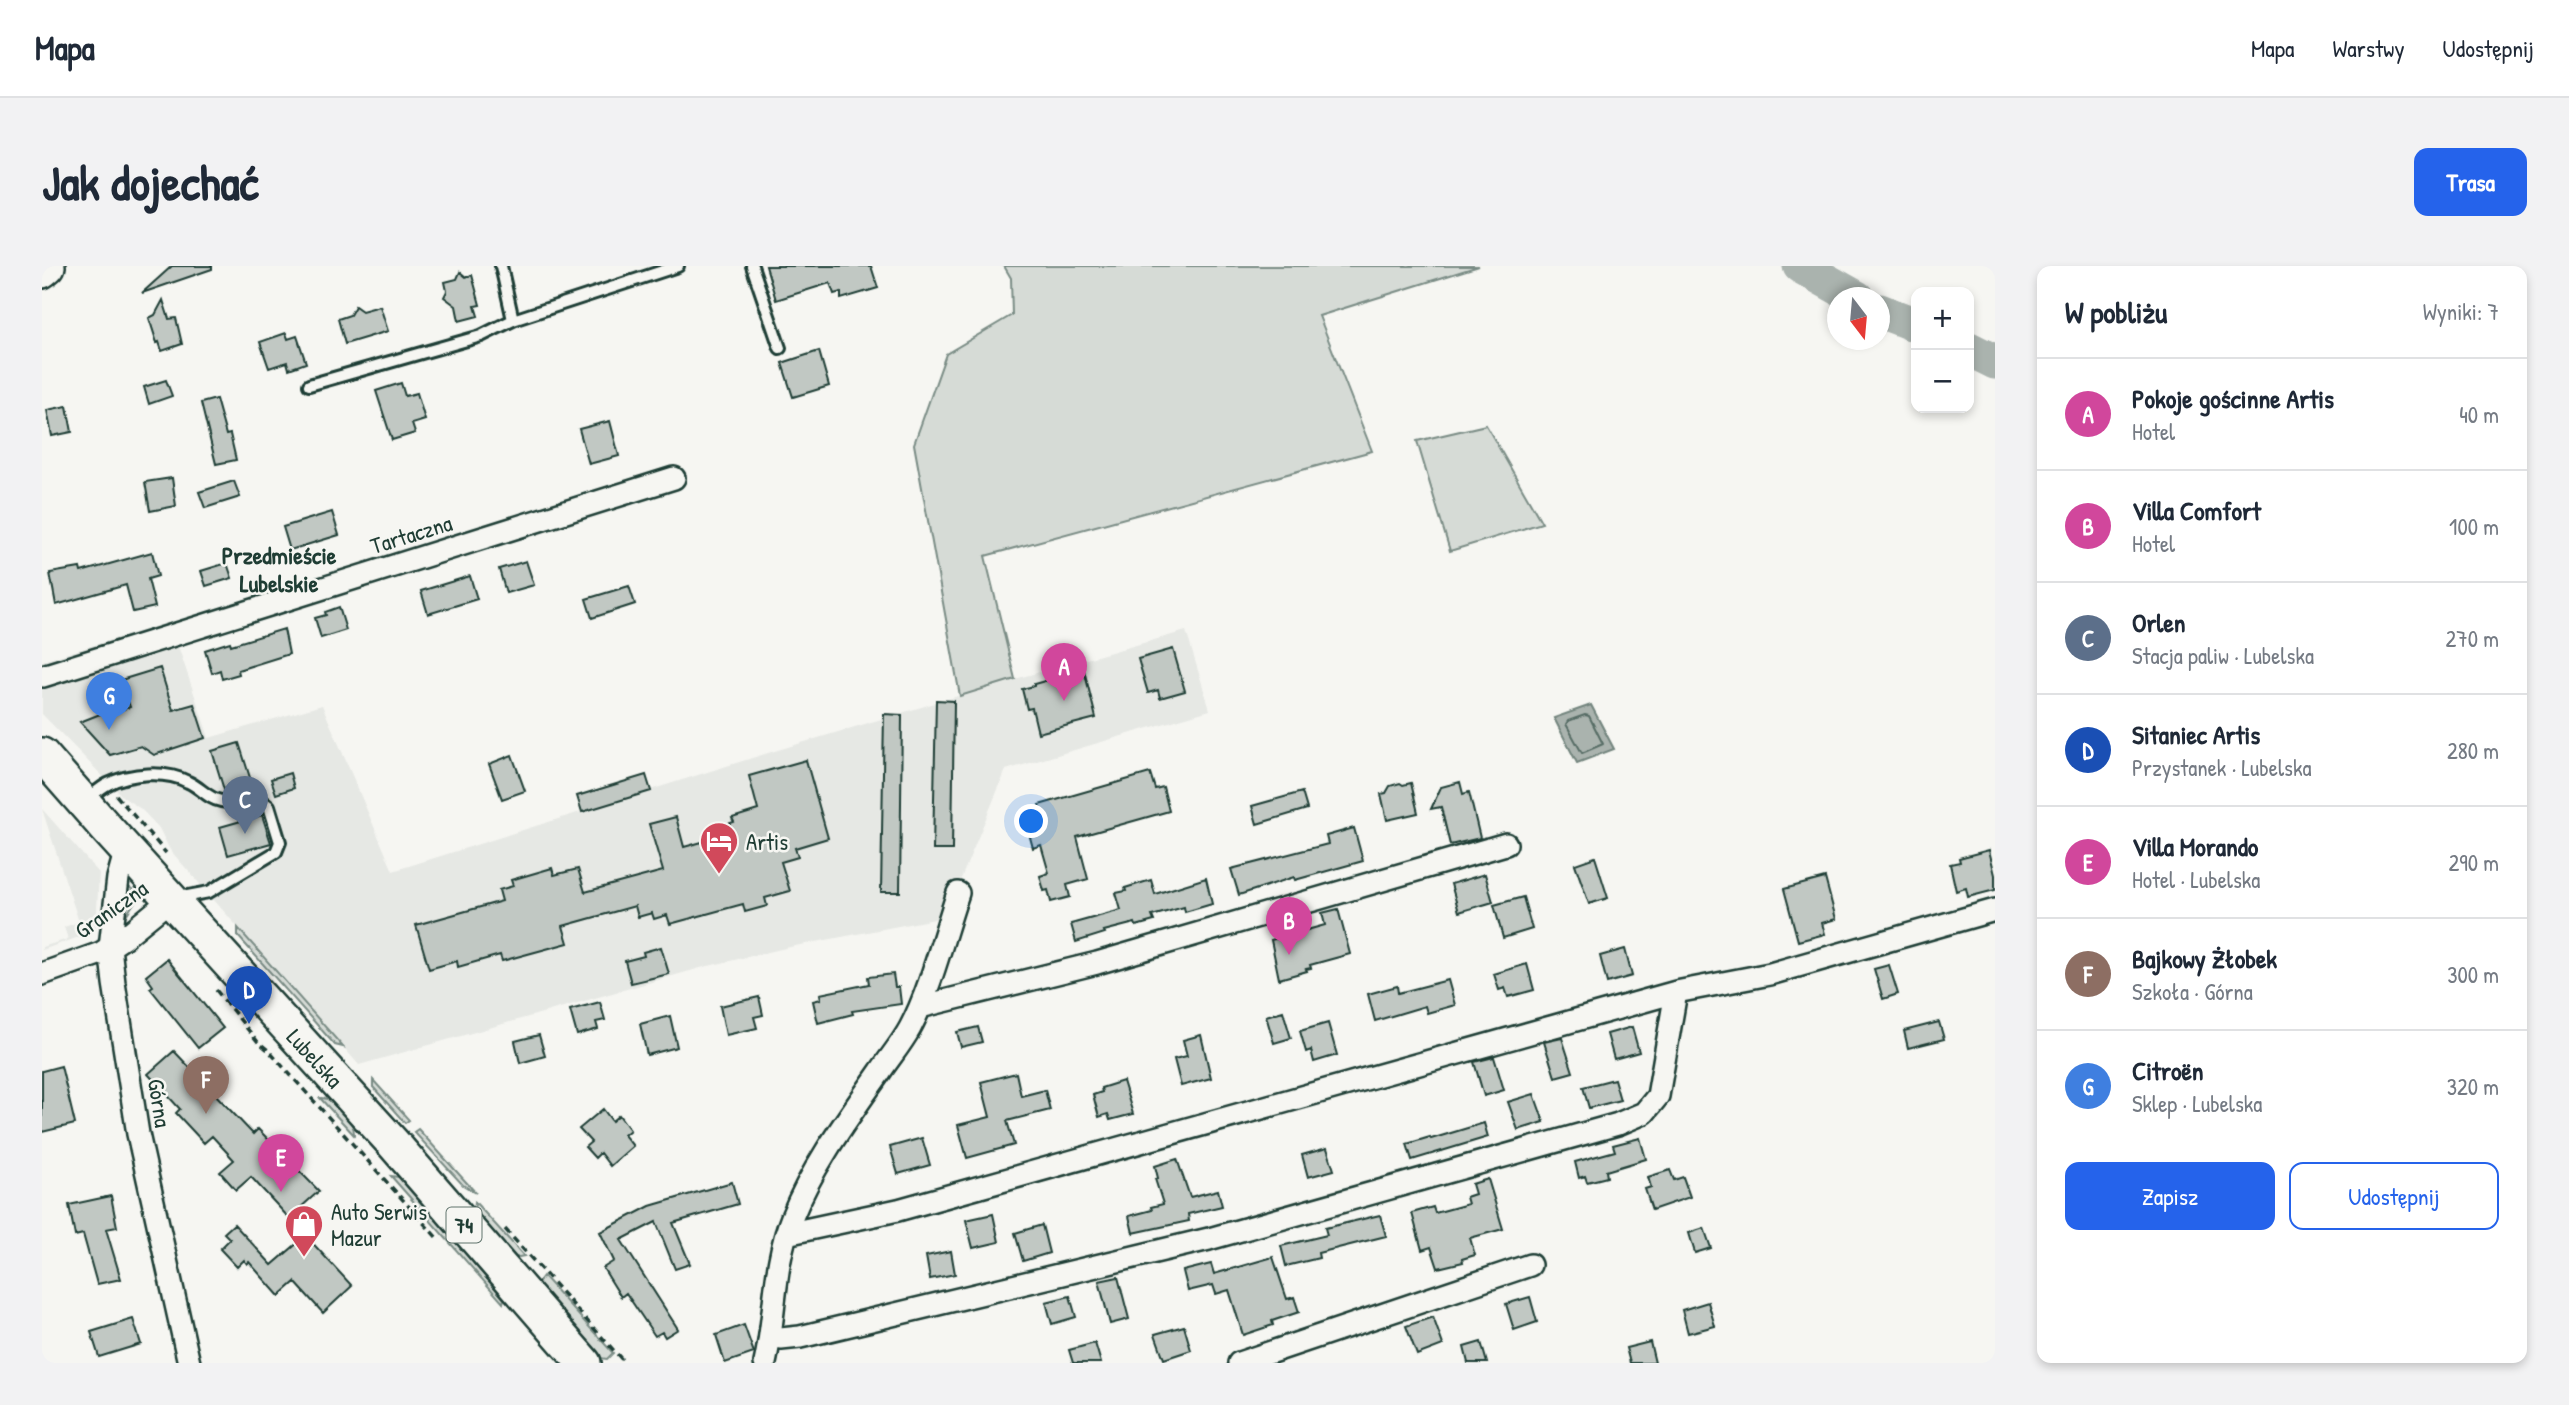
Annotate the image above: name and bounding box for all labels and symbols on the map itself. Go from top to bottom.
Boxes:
north arrow [1827,287,1890,350]
street label: Tartaczna [366,507,456,561]
district label: Przedmieście Lubelskie [222,539,337,599]
pin: A [1041,643,1087,701]
pin: G [86,672,132,730]
pin: C [222,776,268,834]
your location [1014,804,1048,838]
hotel icon: Artis [698,820,740,875]
place label: Artis [746,826,788,857]
street label: Graniczna [68,873,154,945]
pin: B [1266,897,1312,955]
pin: D [226,966,272,1024]
street label: Lubelska [280,1022,350,1094]
pin: F [183,1056,229,1114]
street label: Górna [141,1077,179,1129]
pin: E [258,1134,304,1192]
place label: Auto Serwis Mazur [331,1196,427,1253]
shop icon: Auto Serwis Mazur [283,1203,325,1258]
road number: 74 [446,1208,482,1242]

